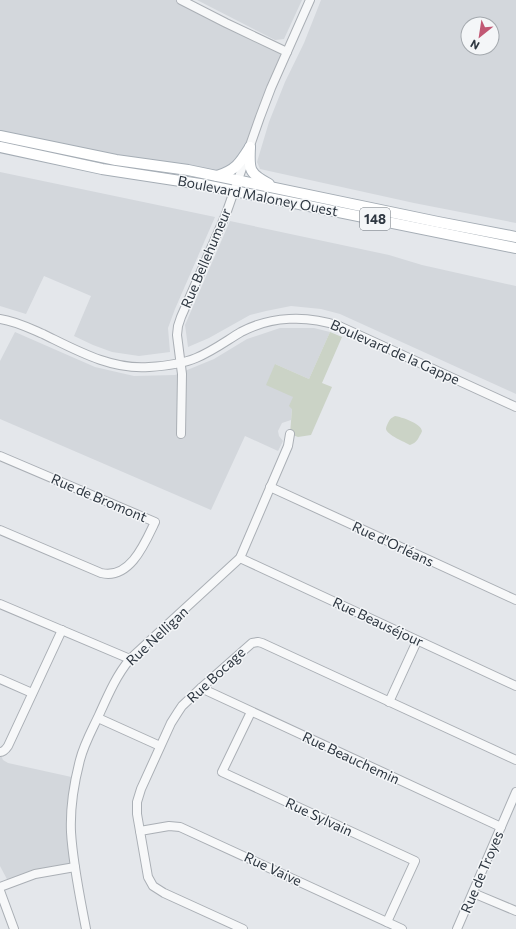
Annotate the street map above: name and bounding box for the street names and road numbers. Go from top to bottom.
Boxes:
street label: Boulevard Maloney Ouest [177,172,340,219]
street label: Rue Bellehumeur [177,205,234,310]
road number: 148 [360,208,390,230]
street label: Boulevard de la Gappe [328,315,462,388]
street label: Rue de Bromont [49,470,150,525]
street label: Rue d'Orléans [350,517,437,570]
street label: Rue Beauséjour [330,593,427,650]
street label: Rue Nelligan [122,603,191,669]
street label: Rue Bocage [183,643,248,706]
street label: Rue Beauchemin [300,728,402,787]
street label: Rue Sylvain [283,794,355,839]
street label: Rue de Troyes [457,828,506,915]
street label: Rue Vaive [242,848,305,889]

